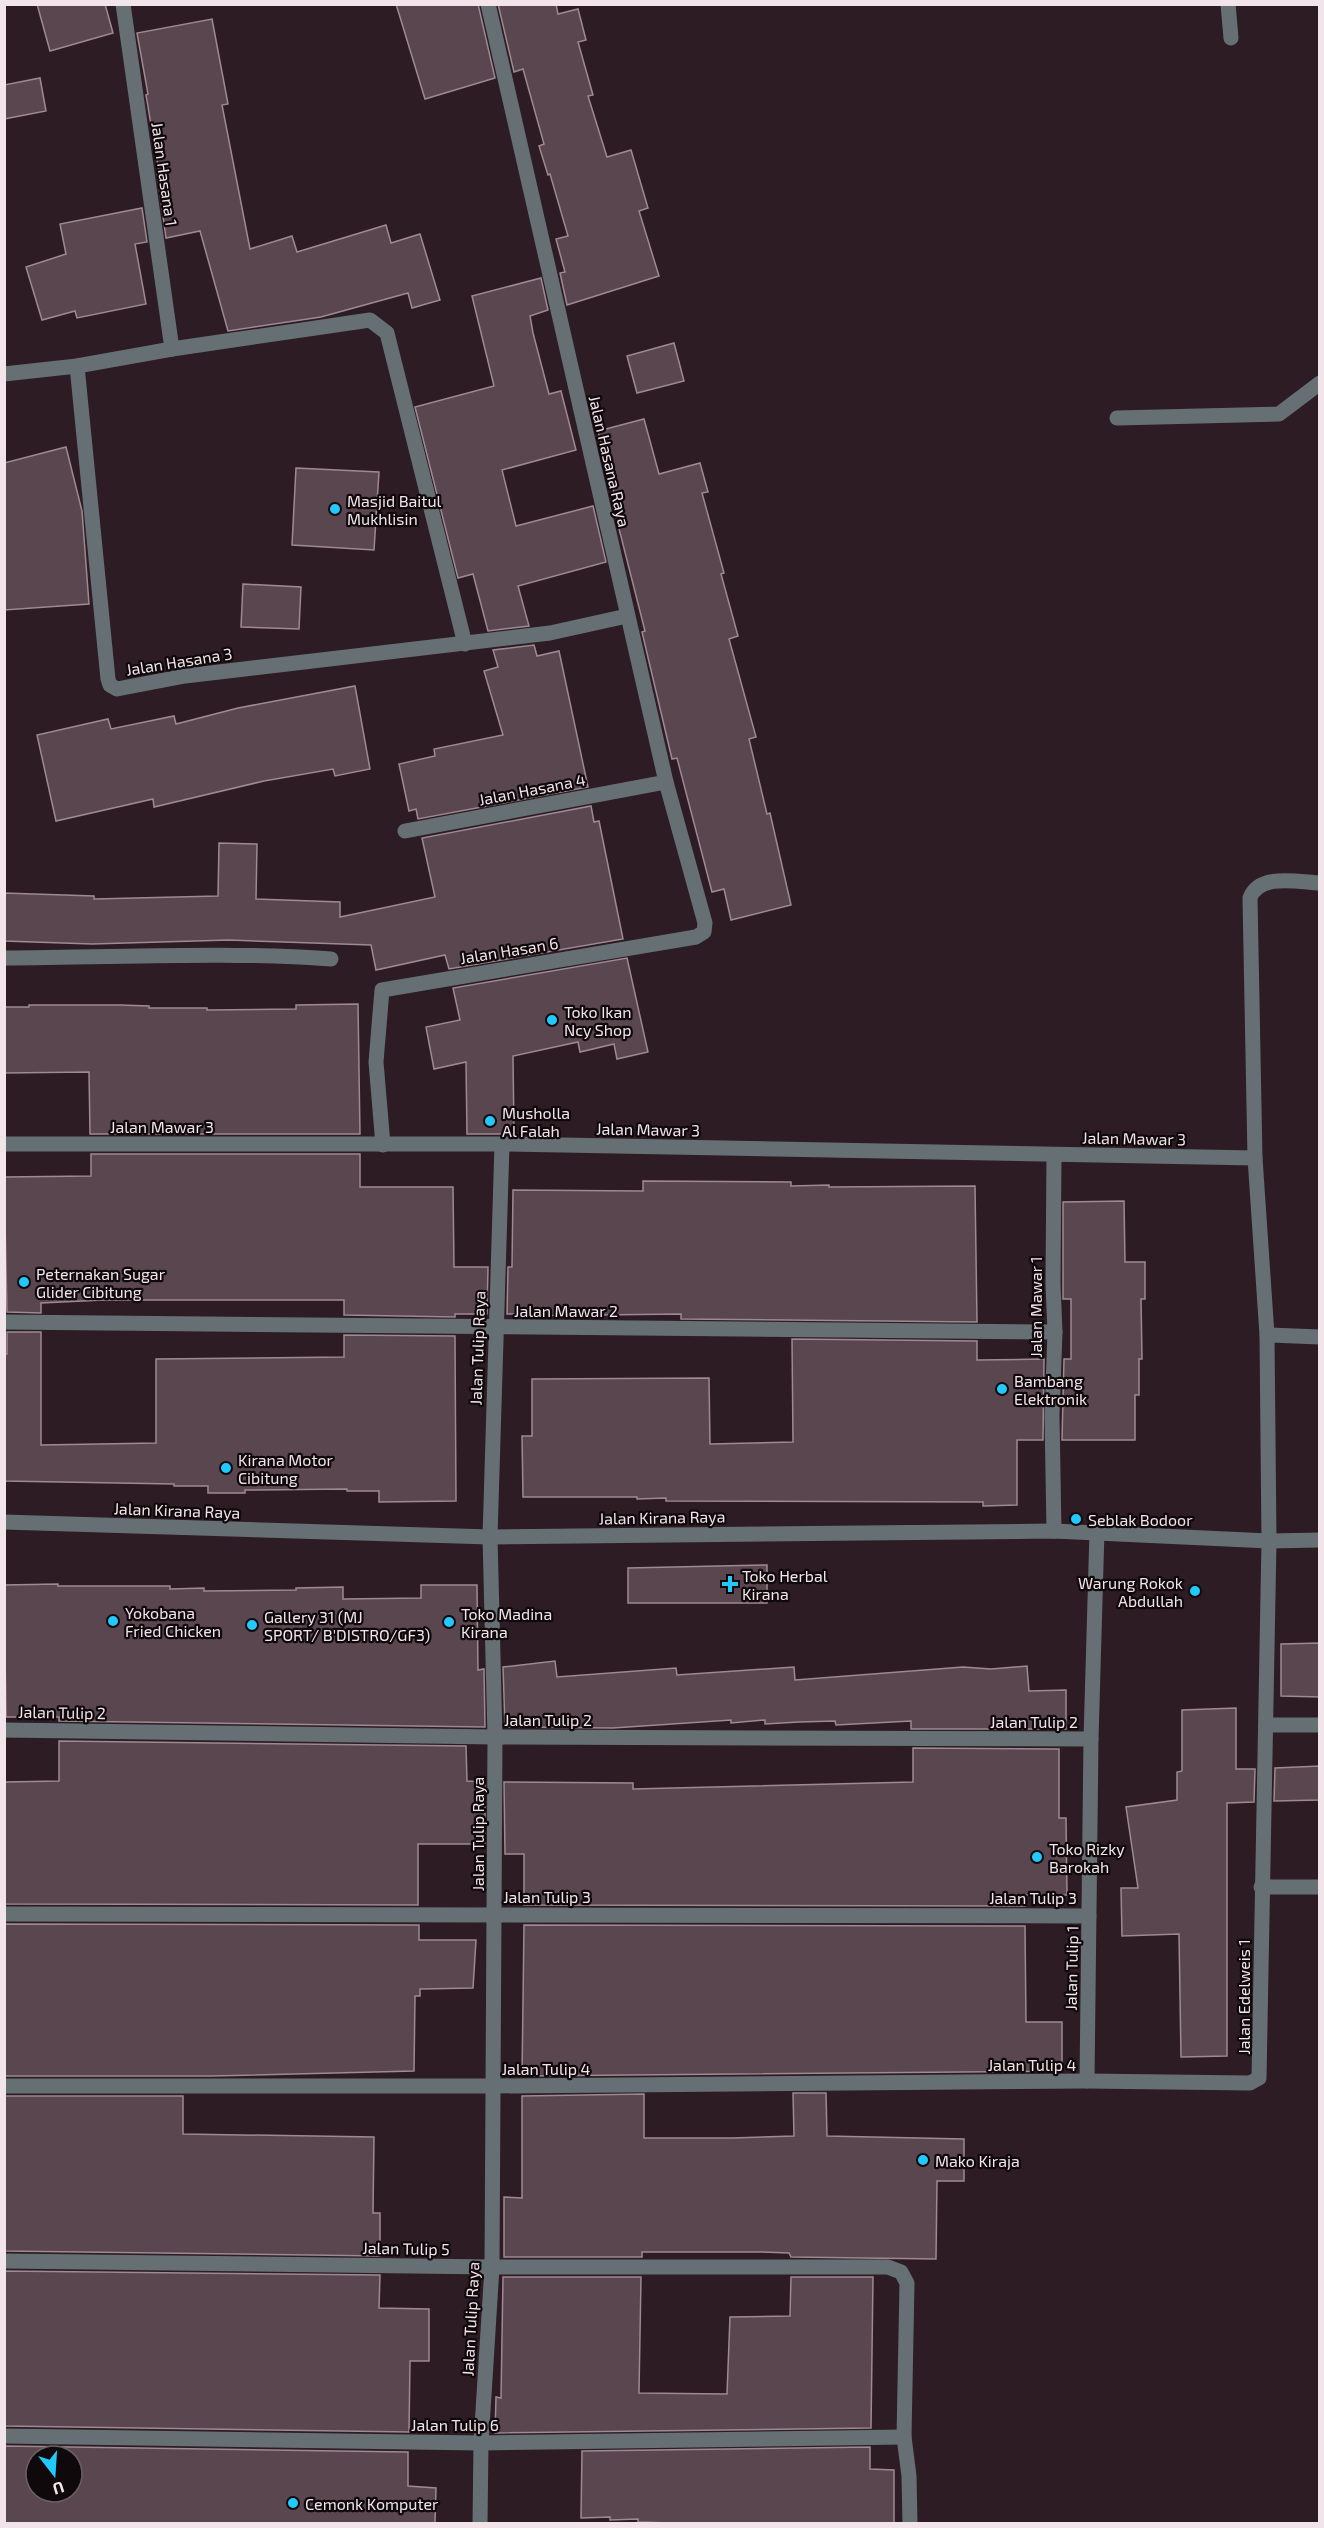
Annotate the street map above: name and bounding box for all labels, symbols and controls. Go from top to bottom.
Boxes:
street label: Jalan Hasana 1 [148,121,182,227]
street label: Jalan Hasana Raya [586,393,634,529]
place label: Masjid Baitul Mukhlisin [347,491,442,528]
marker: Masjid Baitul Mukhlisin [328,502,342,516]
street label: Jalan Hasana 3 [124,643,234,679]
street label: Jalan Hasana 4 [477,769,587,809]
street label: Jalan Hasan 6 [459,933,559,967]
place label: Toko Ikan Ncy Shop [564,1002,632,1039]
marker: Toko Ikan Ncy Shop [545,1013,559,1027]
place label: Musholla Al Falah [502,1103,570,1140]
marker: Musholla Al Falah [483,1114,497,1128]
street label: Jalan Mawar 3 [110,1117,214,1136]
street label: Jalan Mawar 3 [596,1119,700,1139]
street label: Jalan Mawar 3 [1082,1128,1186,1148]
street label: Jalan Mawar 1 [1026,1256,1045,1358]
place label: Peternakan Sugar Glider Cibitung [36,1264,166,1301]
marker: Peternakan Sugar Glider Cibitung [17,1275,31,1289]
street label: Jalan Tulip Raya [466,1290,488,1406]
street label: Jalan Mawar 2 [514,1301,618,1320]
place label: Bambang Elektronik [1014,1371,1087,1408]
marker: Bambang Elektronik [995,1382,1009,1396]
place label: Kirana Motor Cibitung [238,1450,334,1487]
marker: Kirana Motor Cibitung [219,1461,233,1475]
street label: Jalan Kirana Raya [113,1498,241,1522]
street label: Jalan Kirana Raya [598,1506,726,1528]
place label: Seblak Bodoor [1088,1510,1193,1529]
marker: Seblak Bodoor [1069,1512,1083,1526]
place label: Toko Herbal Kirana [742,1566,828,1603]
place label: Warung Rokok Abdullah [1078,1573,1183,1610]
marker: Toko Herbal Kirana [723,1577,737,1591]
marker: Warung Rokok Abdullah [1188,1584,1202,1598]
place label: Yokobana Fried Chicken [125,1603,221,1640]
place label: Toko Madina Kirana [461,1604,552,1641]
place label: Gallery 31 (MJ SPORT/ B'DISTRO/GF3) [264,1607,430,1644]
marker: Yokobana Fried Chicken [106,1614,120,1628]
marker: Toko Madina Kirana [442,1615,456,1629]
marker: Gallery 31 (MJ SPORT/ B'DISTRO/GF3) [245,1618,259,1632]
street label: Jalan Tulip 2 [18,1702,106,1722]
street label: Jalan Tulip 2 [504,1710,592,1729]
street label: Jalan Tulip 2 [990,1712,1078,1731]
street label: Jalan Tulip Raya [468,1777,487,1891]
place label: Toko Rizky Barokah [1049,1839,1125,1876]
marker: Toko Rizky Barokah [1030,1850,1044,1864]
street label: Jalan Tulip 3 [503,1887,591,1906]
street label: Jalan Tulip 3 [989,1888,1077,1907]
street label: Jalan Tulip 1 [1061,1925,1081,2011]
street label: Jalan Edelweis 1 [1234,1939,1253,2055]
street label: Jalan Tulip 4 [988,2055,1076,2074]
street label: Jalan Tulip 4 [502,2059,590,2078]
place label: Mako Kiraja [935,2151,1020,2171]
marker: Mako Kiraja [916,2153,930,2167]
street label: Jalan Tulip 5 [362,2238,450,2258]
street label: Jalan Tulip Raya [458,2261,482,2377]
street label: Jalan Tulip 6 [411,2415,499,2434]
north arrow [24,2444,84,2504]
text: U [51,2478,67,2500]
place label: Cemonk Komputer [305,2494,439,2513]
marker: Cemonk Komputer [286,2496,300,2510]

